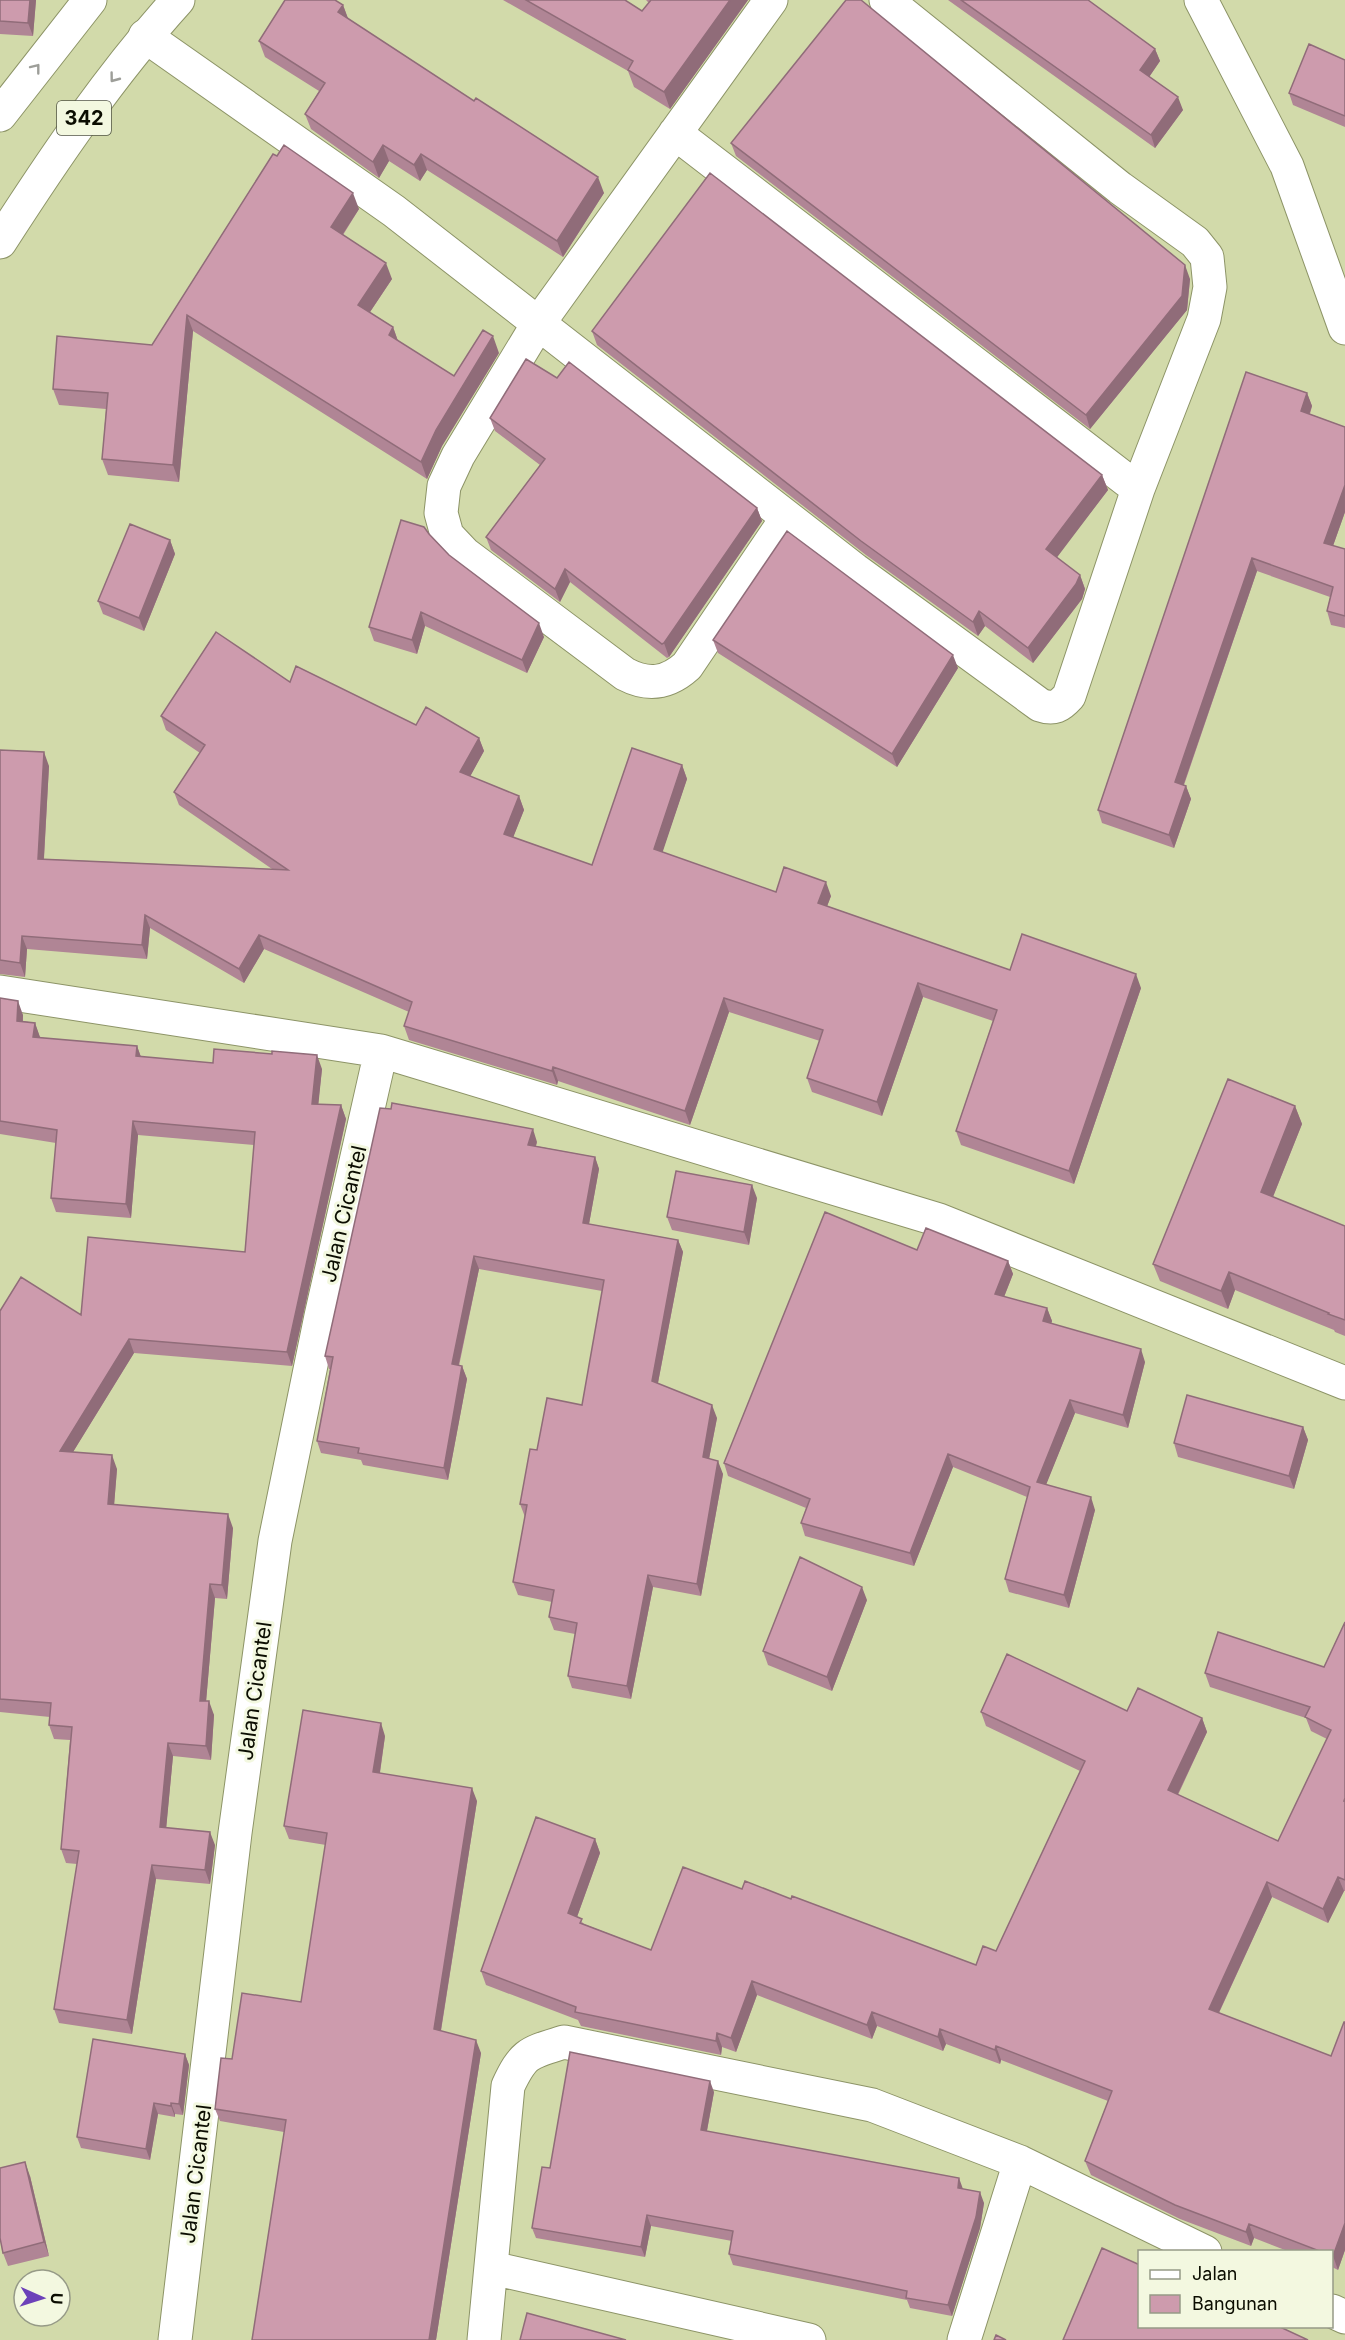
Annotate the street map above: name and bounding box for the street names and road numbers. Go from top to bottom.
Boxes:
road number: 342 [57,101,111,135]
street label: Jalan Cicantel [316,1143,371,1285]
street label: Jalan Cicantel [232,1620,277,1762]
street label: Jalan Cicantel [175,2103,216,2245]

